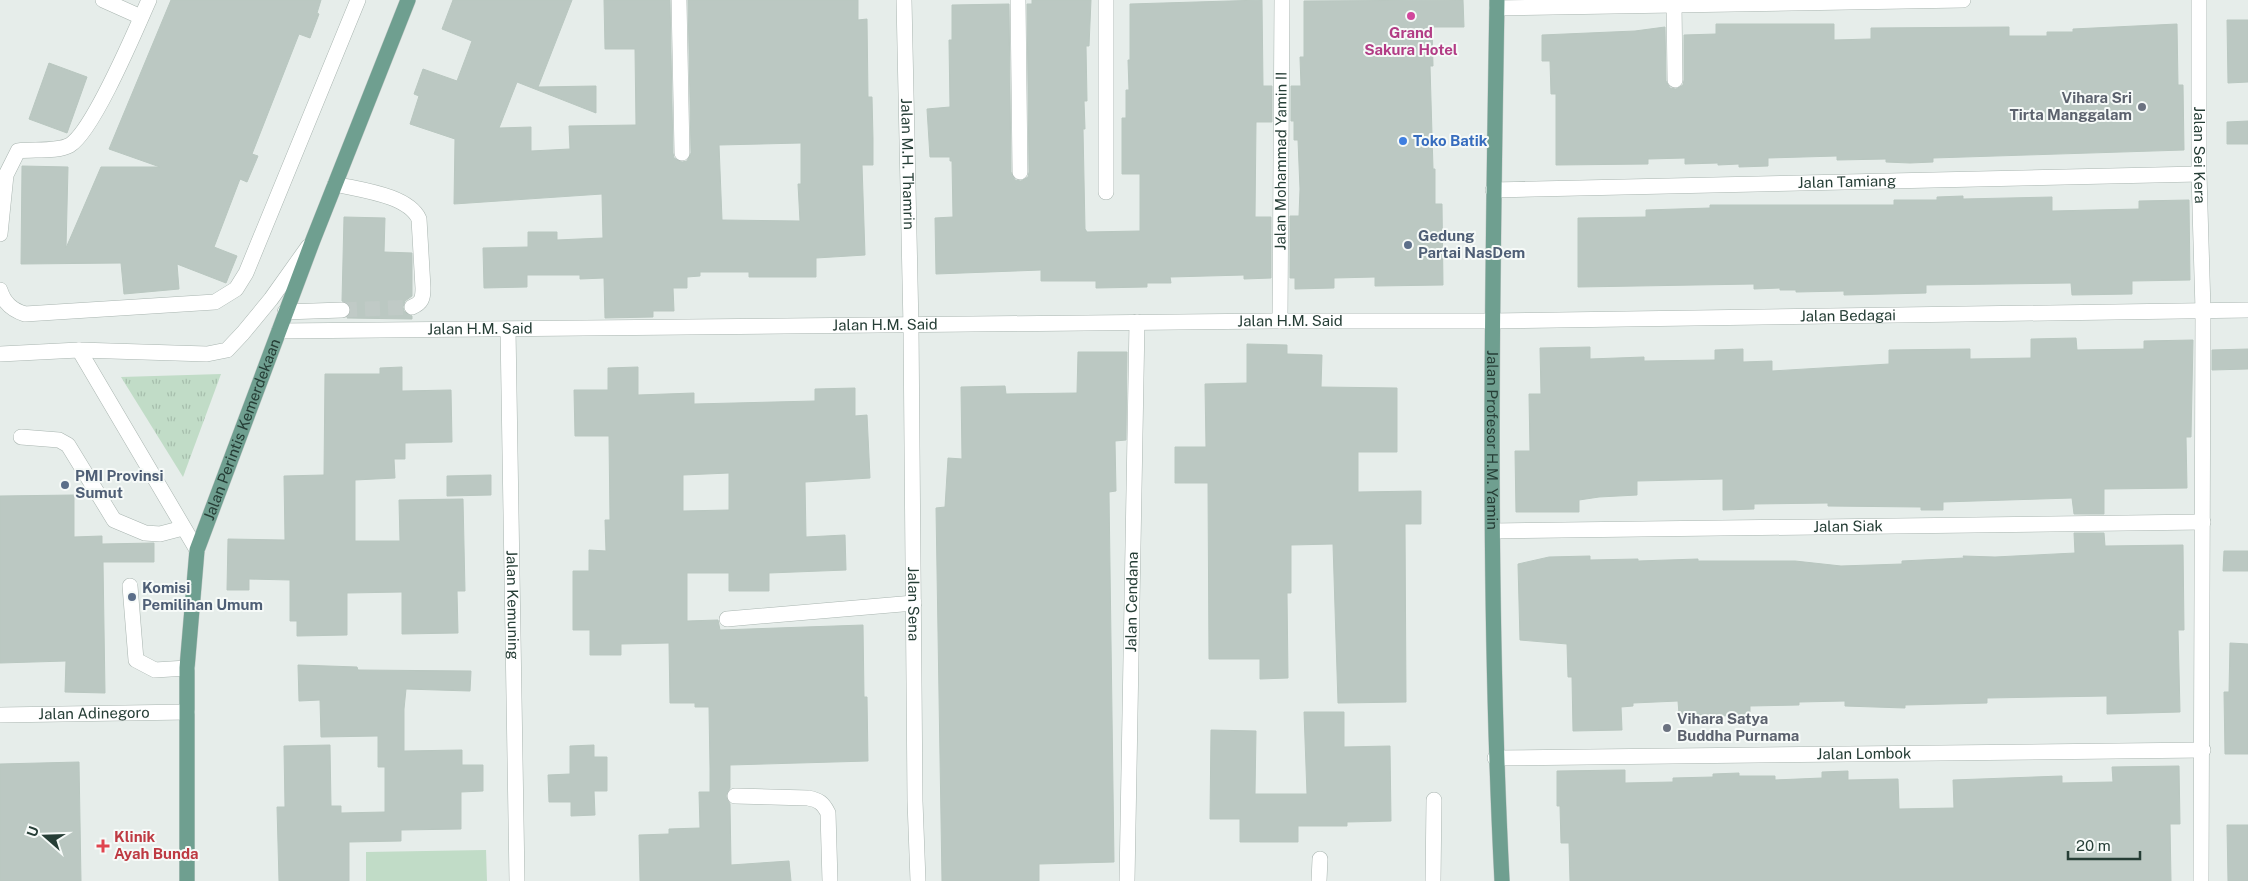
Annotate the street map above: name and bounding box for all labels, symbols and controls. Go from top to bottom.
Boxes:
marker: Grand Sakura Hotel [1405,10,1417,22]
place label: Grand Sakura Hotel [1364,24,1458,58]
street label: Jalan Mohammad Yamin II [1271,72,1290,250]
place label: Vihara Sri Tirta Manggalam [2010,89,2132,123]
street label: Jalan M.H. Thamrin [898,98,918,230]
marker: Vihara Sri Tirta Manggalam [2136,101,2148,113]
street label: Jalan Sei Kera [2191,106,2209,204]
place label: Toko Batik [1413,132,1488,149]
marker: Toko Batik [1397,135,1409,147]
street label: Jalan Tamiang [1797,172,1896,191]
place label: Gedung Partai NasDem [1418,227,1525,261]
marker: Gedung Partai NasDem [1402,239,1414,251]
street label: Jalan Bedagai [1800,306,1896,325]
street label: Jalan H.M. Said [1237,312,1343,329]
street label: Jalan H.M. Said [832,315,938,333]
street label: Jalan H.M. Said [427,319,533,338]
street label: Jalan Perintis Kemerdekaan [200,336,283,522]
street label: Jalan Profesor H.M. Yamin [1484,350,1501,530]
place label: PMI Provinsi Sumut [75,467,164,501]
marker: PMI Provinsi Sumut [59,479,71,491]
street label: Jalan Siak [1813,517,1883,535]
street label: Jalan Kemuning [504,550,522,660]
street label: Jalan Cendana [1122,551,1141,653]
street label: Jalan Sena [905,566,923,641]
place label: Komisi Pemilihan Umum [142,579,263,613]
marker: Komisi Pemilihan Umum [126,591,138,603]
street label: Jalan Adinegoro [38,704,150,722]
place label: Vihara Satya Buddha Purnama [1677,710,1799,744]
marker: Vihara Satya Buddha Purnama [1661,722,1673,734]
street label: Jalan Lombok [1816,744,1912,762]
north arrow [20,811,70,861]
text: U [24,824,42,839]
place label: Klinik Ayah Bunda [114,828,199,862]
scale bar [2068,828,2140,860]
text: 20 m [2076,837,2111,854]
marker: Klinik Ayah Bunda [96,839,110,853]

